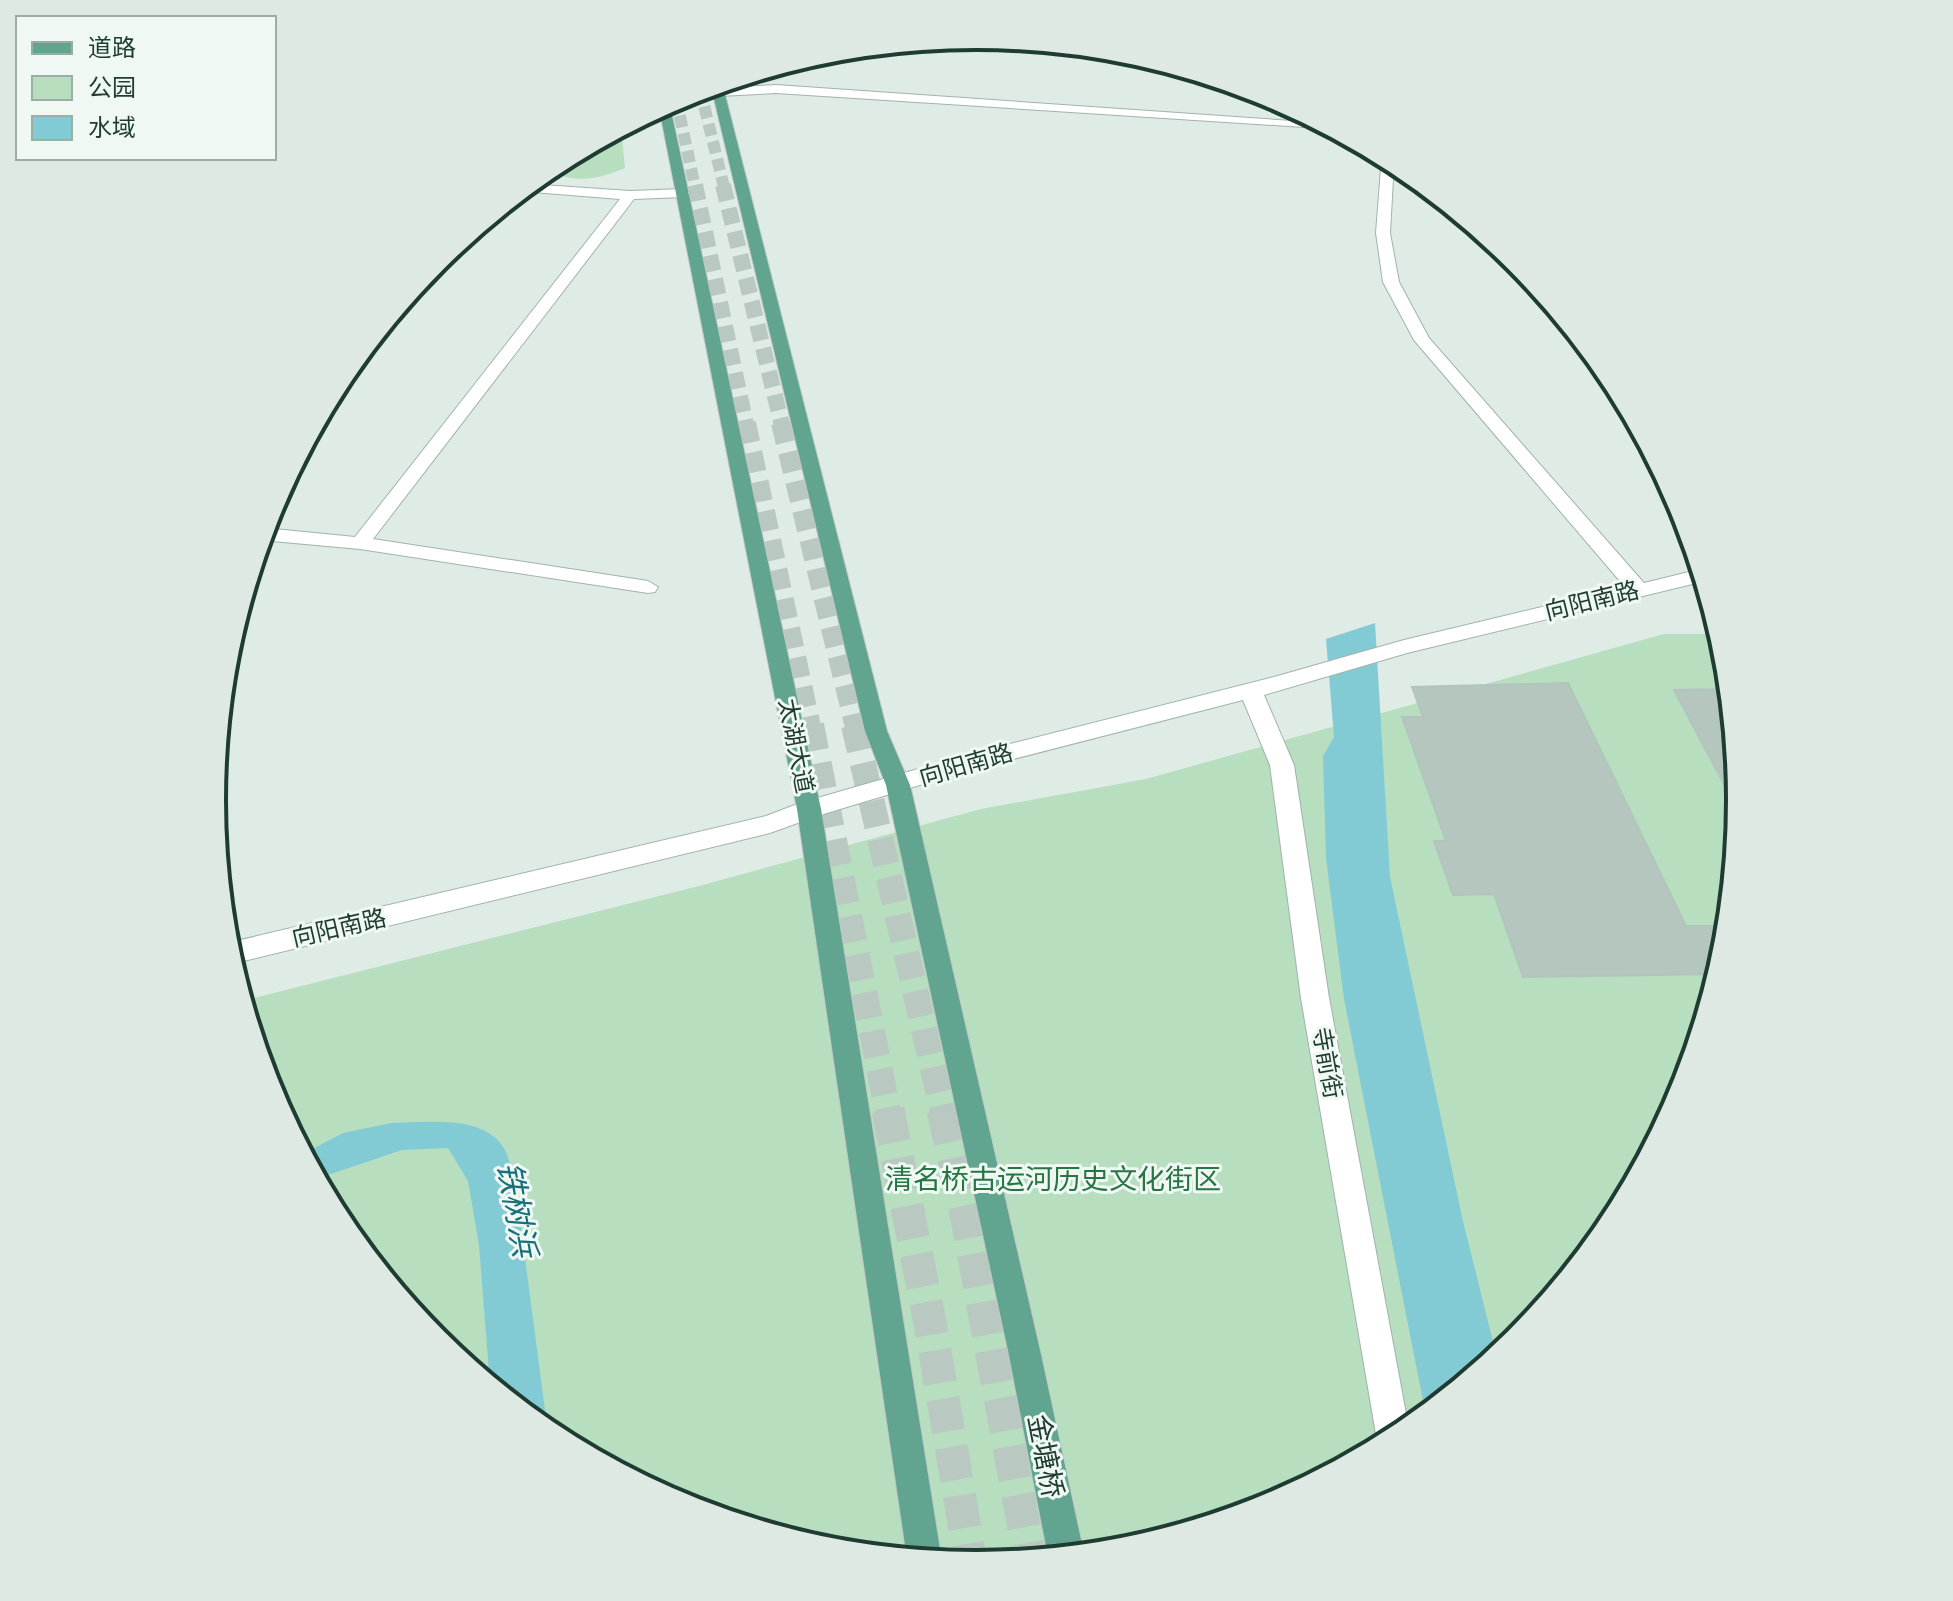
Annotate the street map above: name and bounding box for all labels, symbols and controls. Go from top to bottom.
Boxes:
legend [16,16,276,160]
text: 道路 [88,31,136,66]
text: 公园 [88,71,136,106]
text: 水域 [88,111,136,146]
street label: 向阳南路 [1541,573,1643,630]
street label: 太湖大道 [769,696,822,797]
street label: 向阳南路 [915,735,1017,796]
street label: 向阳南路 [288,901,390,956]
street label: 寺前街 [1303,1025,1350,1102]
water label: 铁树浜 [485,1158,548,1263]
park label: 清名桥古运河历史文化街区 [885,1160,1221,1200]
street label: 金塘桥 [1017,1411,1073,1501]

